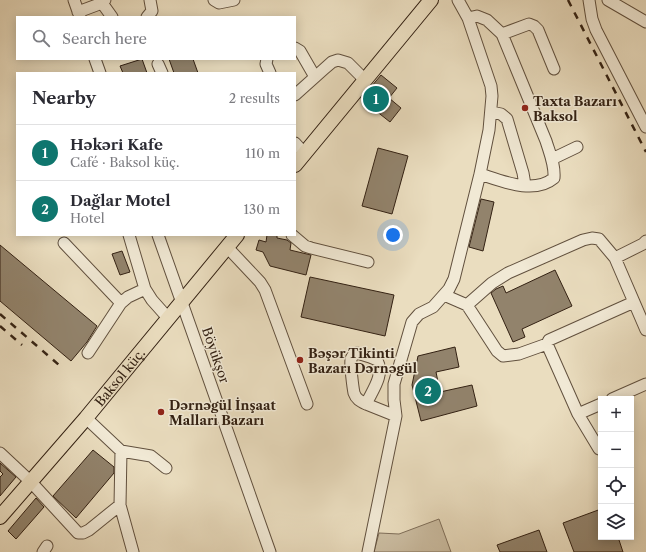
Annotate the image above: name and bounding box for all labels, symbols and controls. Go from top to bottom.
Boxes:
search box [16,16,296,60]
icon: search [30,27,52,49]
text: Search here [62,29,147,48]
pin: 1 [363,84,389,114]
text: Nearby [32,88,96,108]
text: 2 results [229,90,280,106]
place label: Taxta Bazarı Baksol [533,93,617,124]
marker: Taxta Bazarı Baksol [520,103,530,113]
text: Həkəri Kafe [70,135,163,154]
text: 1 [42,145,48,161]
text: 110 m [245,145,280,161]
text: Café · Baksol küç. [70,154,179,170]
text: Dağlar Motel [70,191,171,210]
text: 2 [41,201,49,217]
text: 130 m [244,201,280,217]
text: Hotel [70,210,105,226]
your location [383,225,403,245]
street label: Böyükşor [199,325,233,386]
street label: Baksol küç. [91,345,148,409]
place label: Bəşər Tikinti Bazarı Dərnəgül [308,345,418,376]
marker: Bəşər Tikinti Bazarı Dərnəgül [295,355,305,365]
pin: 2 [415,376,441,406]
map controls [598,396,634,540]
button: + [598,396,634,432]
place label: Dərnəgül İnşaat Malları Bazarı [169,397,277,428]
marker: Dərnəgül İnşaat Malları Bazarı [156,407,166,417]
button: − [598,432,634,468]
button: locate [598,468,634,504]
button: layers [598,504,634,540]

